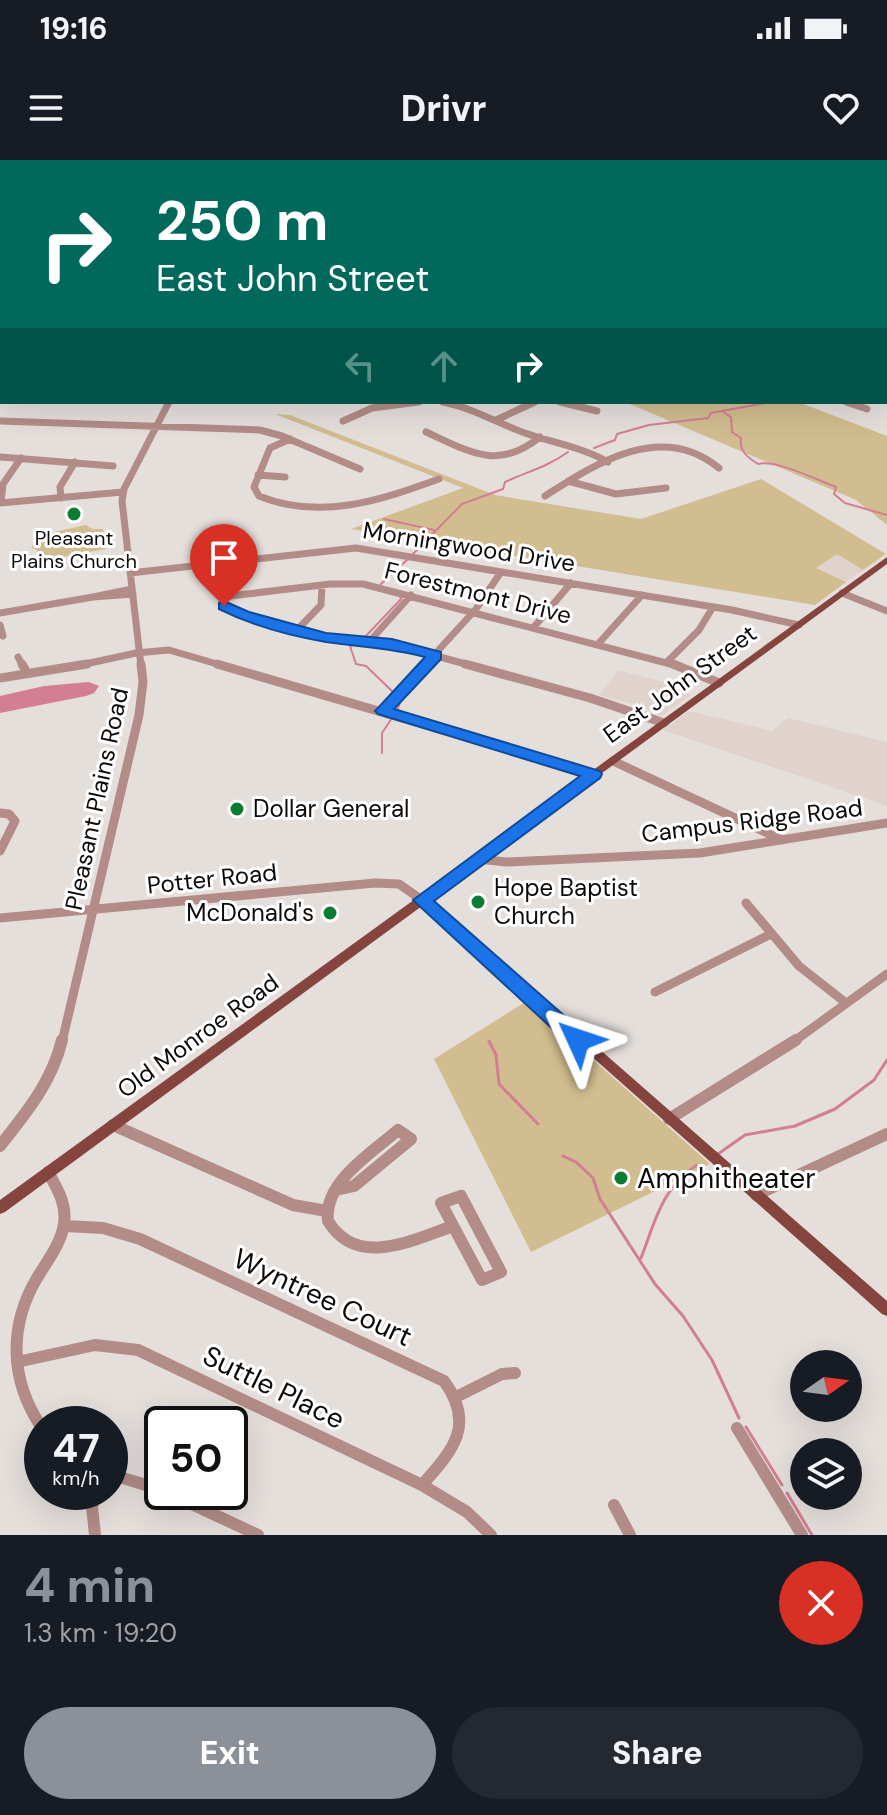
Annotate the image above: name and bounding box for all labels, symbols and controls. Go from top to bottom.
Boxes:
text: 19:16 [40,9,108,48]
text: Drivr [401,85,486,132]
icon: menu [24,86,68,130]
icon: heart [819,86,863,130]
text: 250 m [156,184,328,257]
icon: right [24,192,128,296]
text: East John Street [156,255,429,302]
icon: left [338,344,382,388]
icon: ahead [422,344,466,388]
icon: right [506,344,550,388]
marker: Pleasant Plains Church [65,505,83,523]
street label: Morningwood Drive [361,514,577,579]
pin [190,524,258,606]
place label: Pleasant Plains Church [11,525,137,574]
icon: arrive [202,536,246,580]
street label: Forestmont Drive [381,554,575,631]
street label: East John Street [597,618,763,750]
street label: Pleasant Plains Road [58,685,135,913]
street label: Campus Ridge Road [640,792,864,849]
place label: Dollar General [253,793,409,824]
marker: Dollar General [228,800,246,818]
street label: Potter Road [146,856,278,901]
place label: Hope Baptist Church [494,872,638,931]
marker: Hope Baptist Church [469,893,487,911]
place label: McDonald's [186,897,314,928]
marker: McDonald's [321,904,339,922]
street label: Old Monroe Road [111,967,285,1105]
position arrow [536,998,620,1082]
place label: Amphitheater [637,1160,816,1197]
marker: Amphitheater [612,1169,630,1187]
street label: Wyntree Court [228,1240,418,1355]
street label: Suttle Place [197,1337,351,1438]
north arrow [790,1350,862,1422]
map controls [790,1350,862,1510]
speed limit sign: 50 [144,1406,248,1510]
text: 47 [52,1422,100,1474]
button: layers [790,1438,862,1510]
text: km/h [52,1465,100,1491]
text: 4 min [24,1554,155,1617]
button: close [779,1561,863,1645]
text: 1.3 km · 19:20 [24,1616,177,1650]
button: Exit [24,1707,436,1799]
button: Share [452,1707,863,1799]

